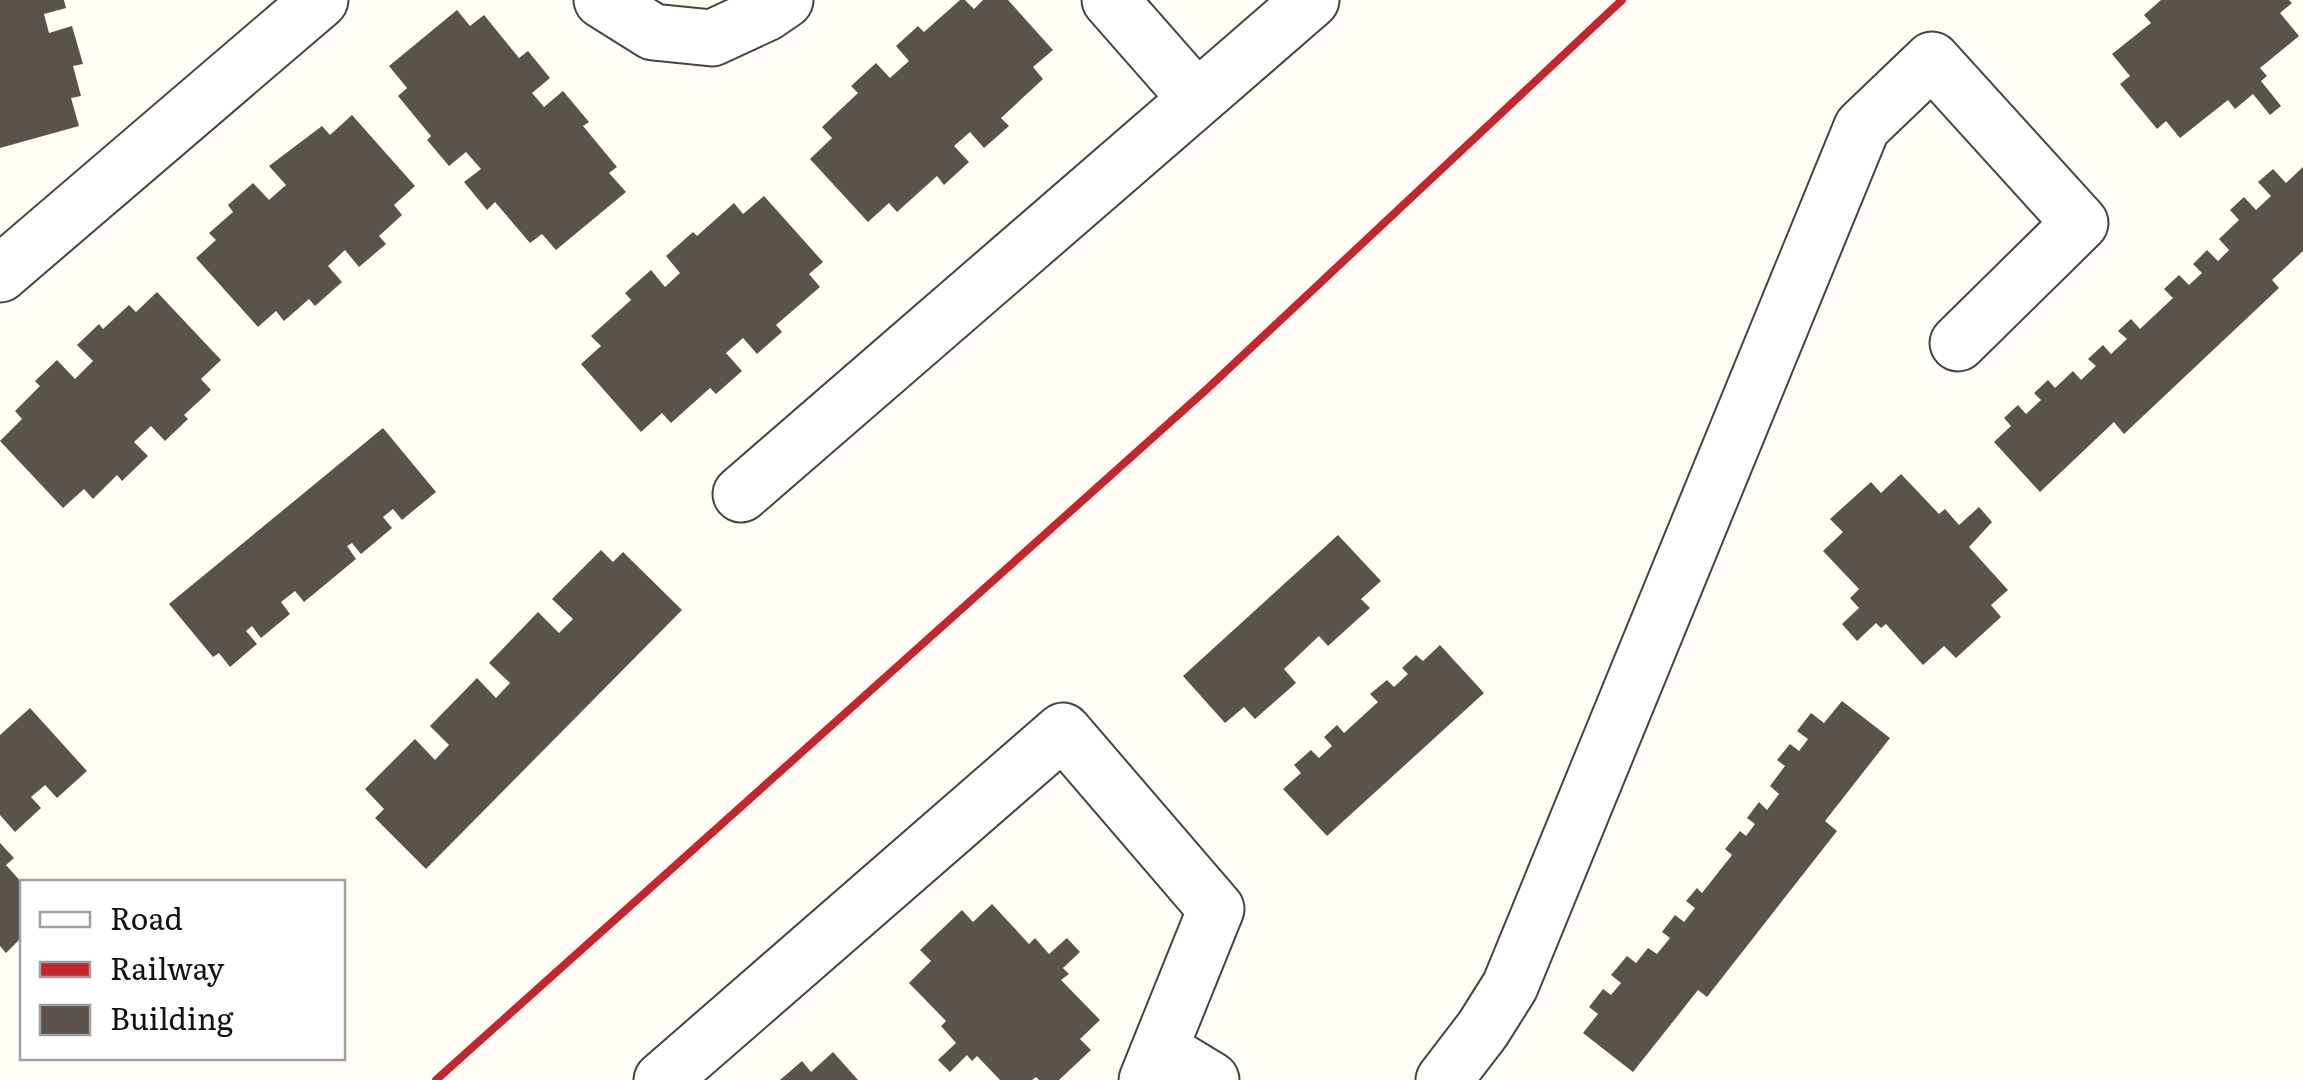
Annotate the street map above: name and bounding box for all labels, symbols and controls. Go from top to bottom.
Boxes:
legend [20,880,345,1060]
text: Road [110,895,183,939]
text: Railway [110,945,225,989]
text: Building [110,995,234,1039]

